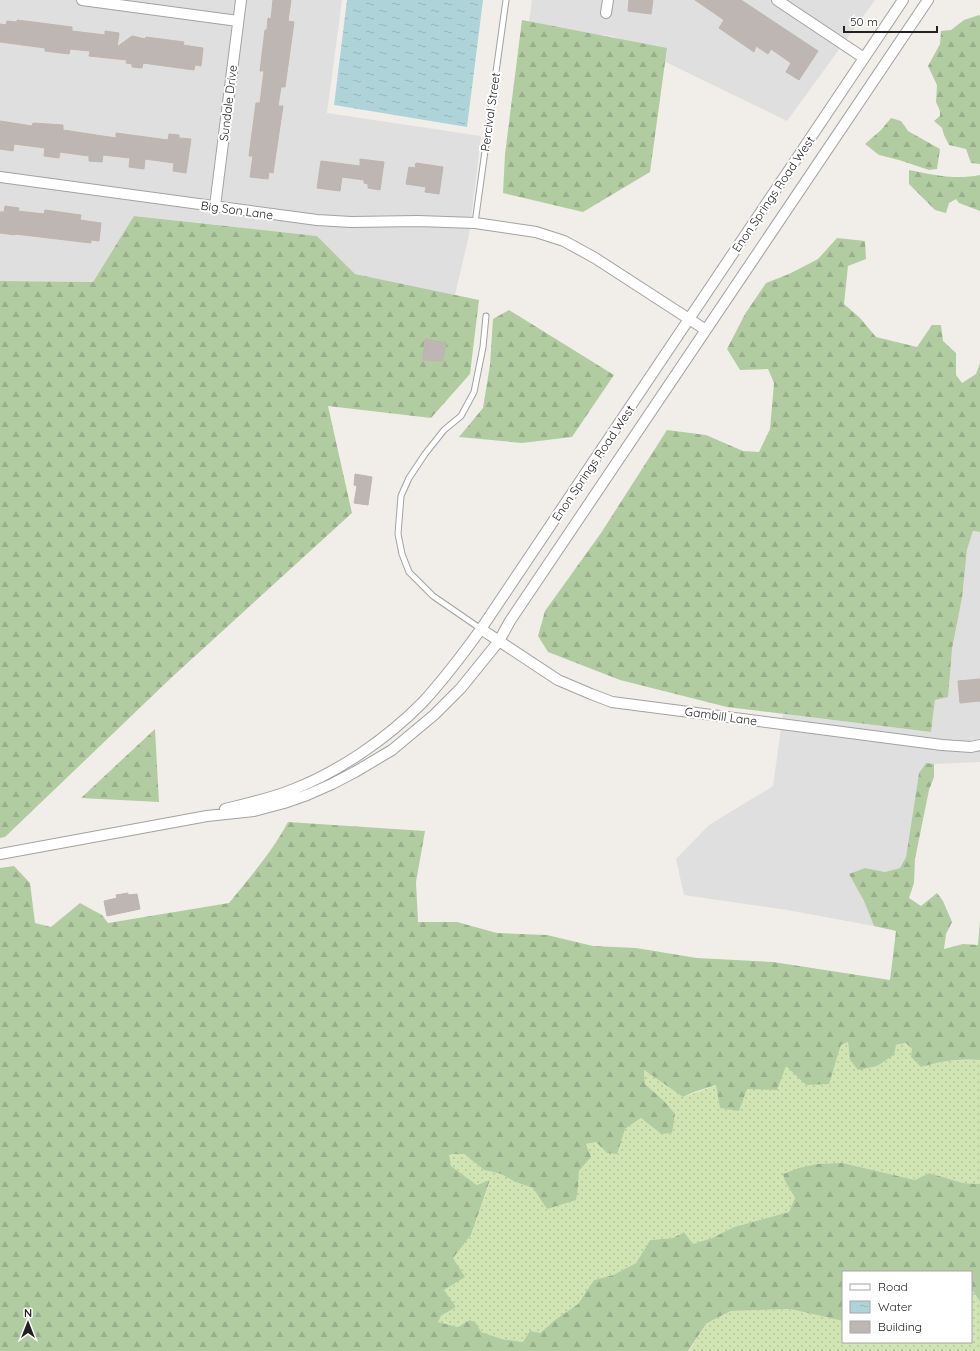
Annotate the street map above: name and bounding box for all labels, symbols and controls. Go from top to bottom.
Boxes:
scale bar [844,8,937,34]
text: 50 m [850,14,878,29]
street label: Sundale Drive [216,64,240,142]
street label: Percival Street [477,72,503,152]
street label: Enon Springs Road West [729,133,817,255]
street label: Big Son Lane [200,198,274,223]
street label: Enon Springs Road West [549,402,637,524]
street label: Gambill Lane [684,704,758,729]
legend [842,1271,972,1343]
text: Road [878,1279,908,1294]
text: Water [878,1299,913,1314]
north arrow [8,1303,48,1343]
text: N [24,1306,32,1320]
text: Building [878,1319,922,1334]

